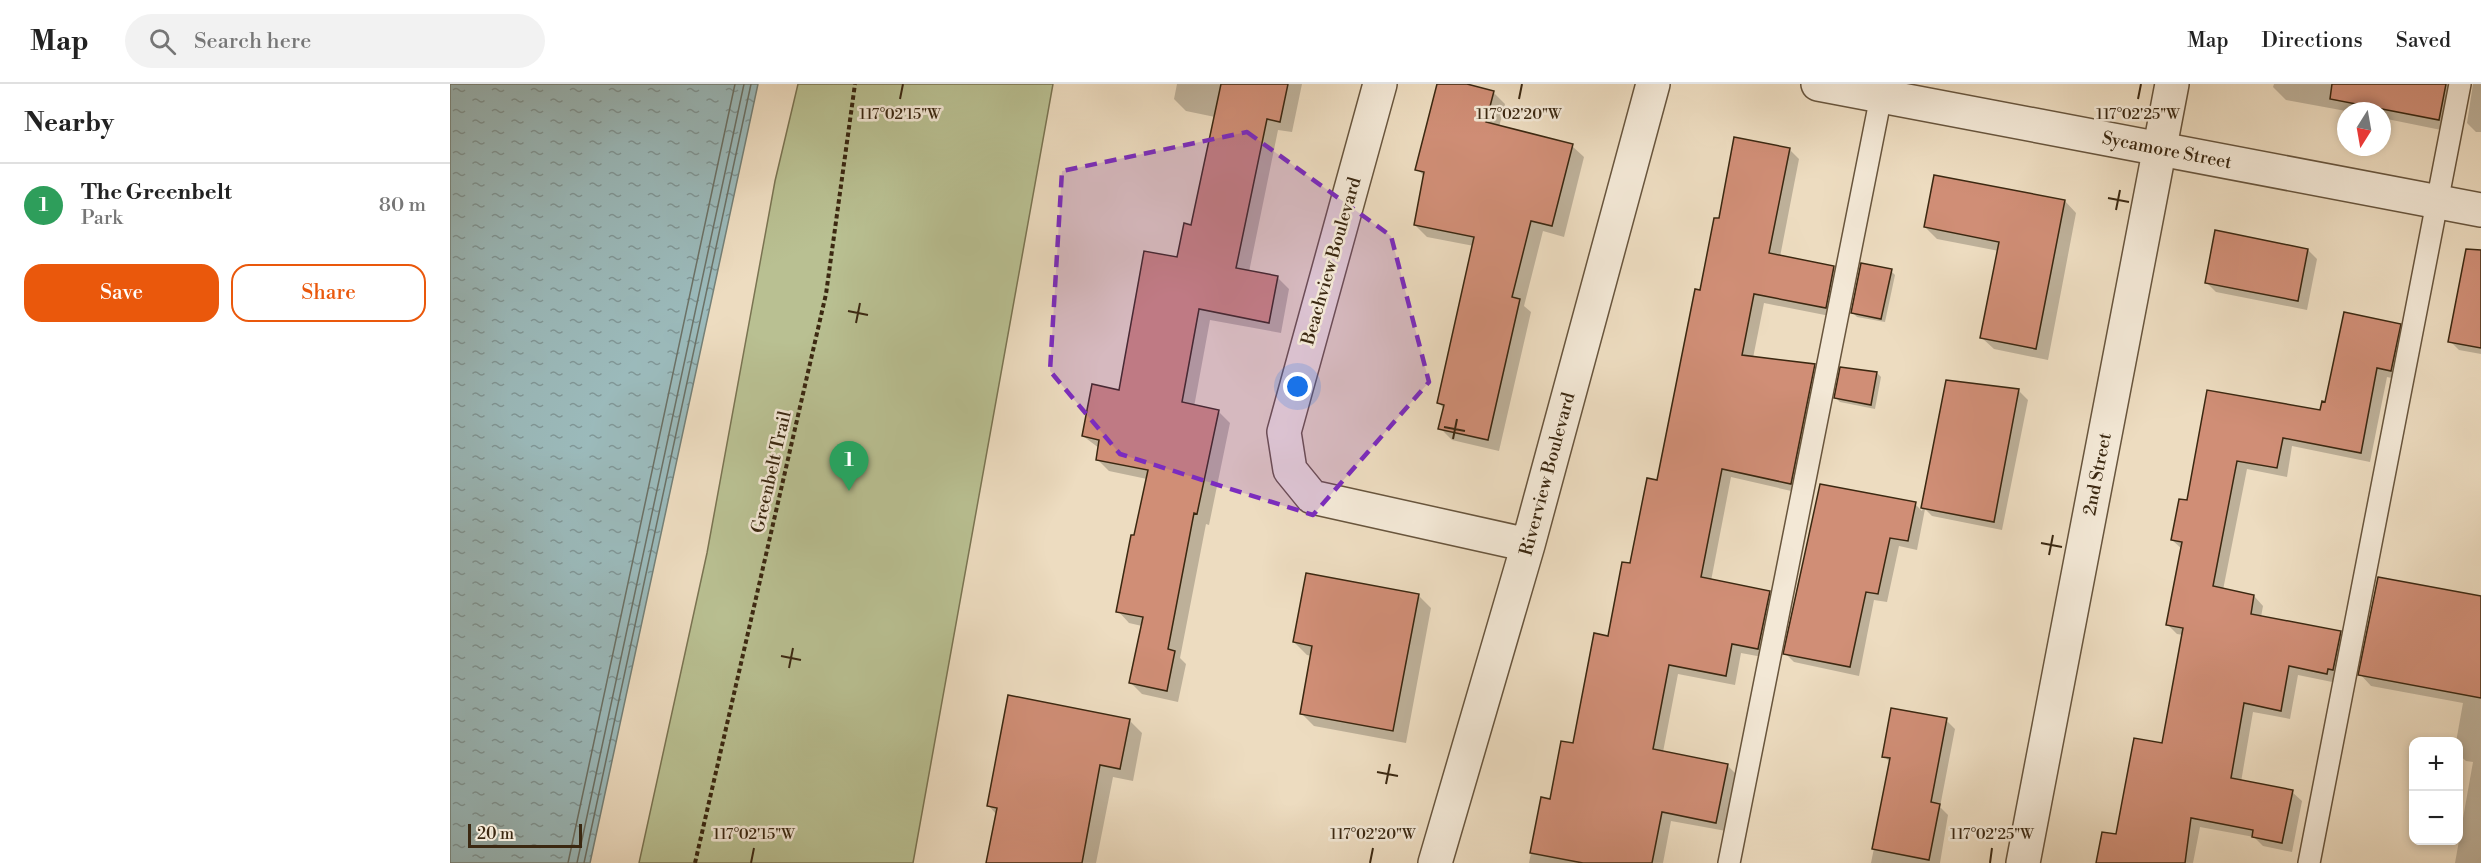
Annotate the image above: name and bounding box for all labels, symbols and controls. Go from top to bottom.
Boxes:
search box [125,14,545,68]
text: Map [30,24,89,59]
icon: search [146,25,179,58]
text: Search here [194,28,311,55]
text: Map [2187,28,2229,54]
text: Directions [2262,28,2363,54]
text: Saved [2396,28,2451,54]
north arrow [2337,102,2391,156]
text: 117°02'15"W [859,105,941,124]
text: 117°02'20"W [1476,105,1562,124]
text: 117°02'25"W [2096,105,2180,124]
text: Nearby [24,107,114,139]
street label: Sycamore Street [2100,127,2234,174]
street label: Beachview Boulevard [1296,174,1367,349]
text: The Greenbelt [81,179,232,206]
text: 1 [39,193,48,218]
text: 80 m [379,193,426,218]
text: Park [81,206,123,231]
button: Save [24,264,219,322]
button: Share [231,264,426,322]
your location [1283,372,1312,401]
street label: Riverview Boulevard [1515,389,1581,558]
street label: Greenbelt Trail [746,408,797,535]
street label: 2nd Street [2078,430,2117,517]
pin: 1 [830,442,868,491]
map controls [2409,737,2463,845]
button: + [2409,737,2463,791]
button: − [2409,791,2463,845]
scale bar [468,821,582,848]
text: 20 m [477,824,514,844]
text: 117°02'15"W [713,825,795,844]
text: 117°02'20"W [1330,825,1416,844]
text: 117°02'25"W [1950,825,2034,844]

